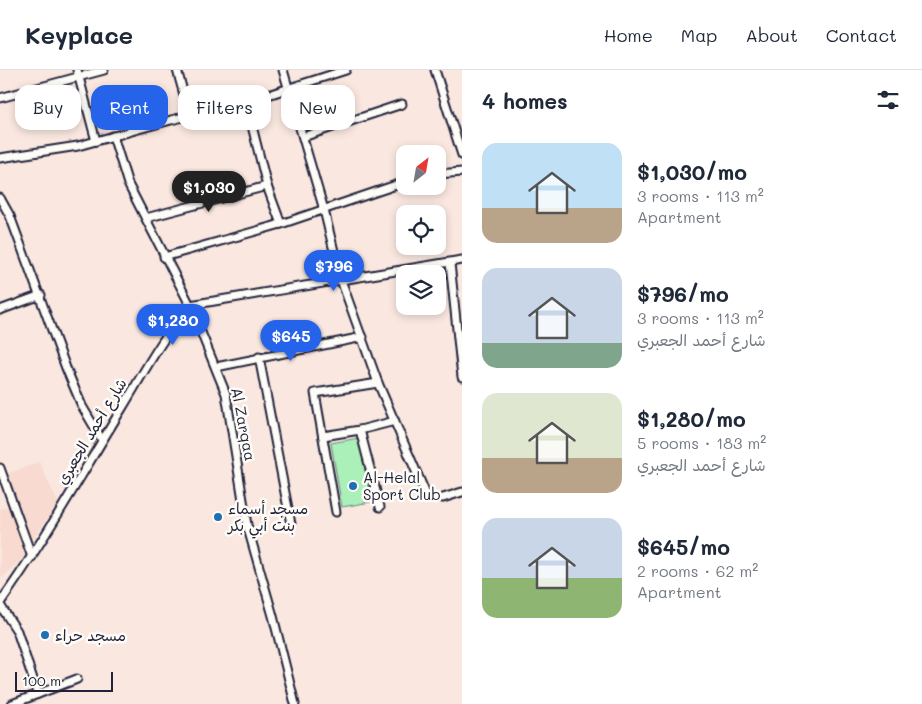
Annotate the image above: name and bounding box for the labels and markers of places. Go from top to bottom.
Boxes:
pin: $1,030 [168,170,250,213]
pin: $796 [304,250,364,292]
pin: $1,280 [132,304,214,346]
pin: $645 [261,320,321,362]
place label: Al-Helal Sport Club [363,467,441,504]
marker: Al-Helal Sport Club [347,480,359,492]
place label: مسجد أسماء بنت أبي بكر [226,498,308,539]
marker: مسجد أسماء بنت أبي بكر [212,511,224,523]
place label: مسجد حراء [55,625,126,645]
marker: مسجد حراء [39,629,51,641]

